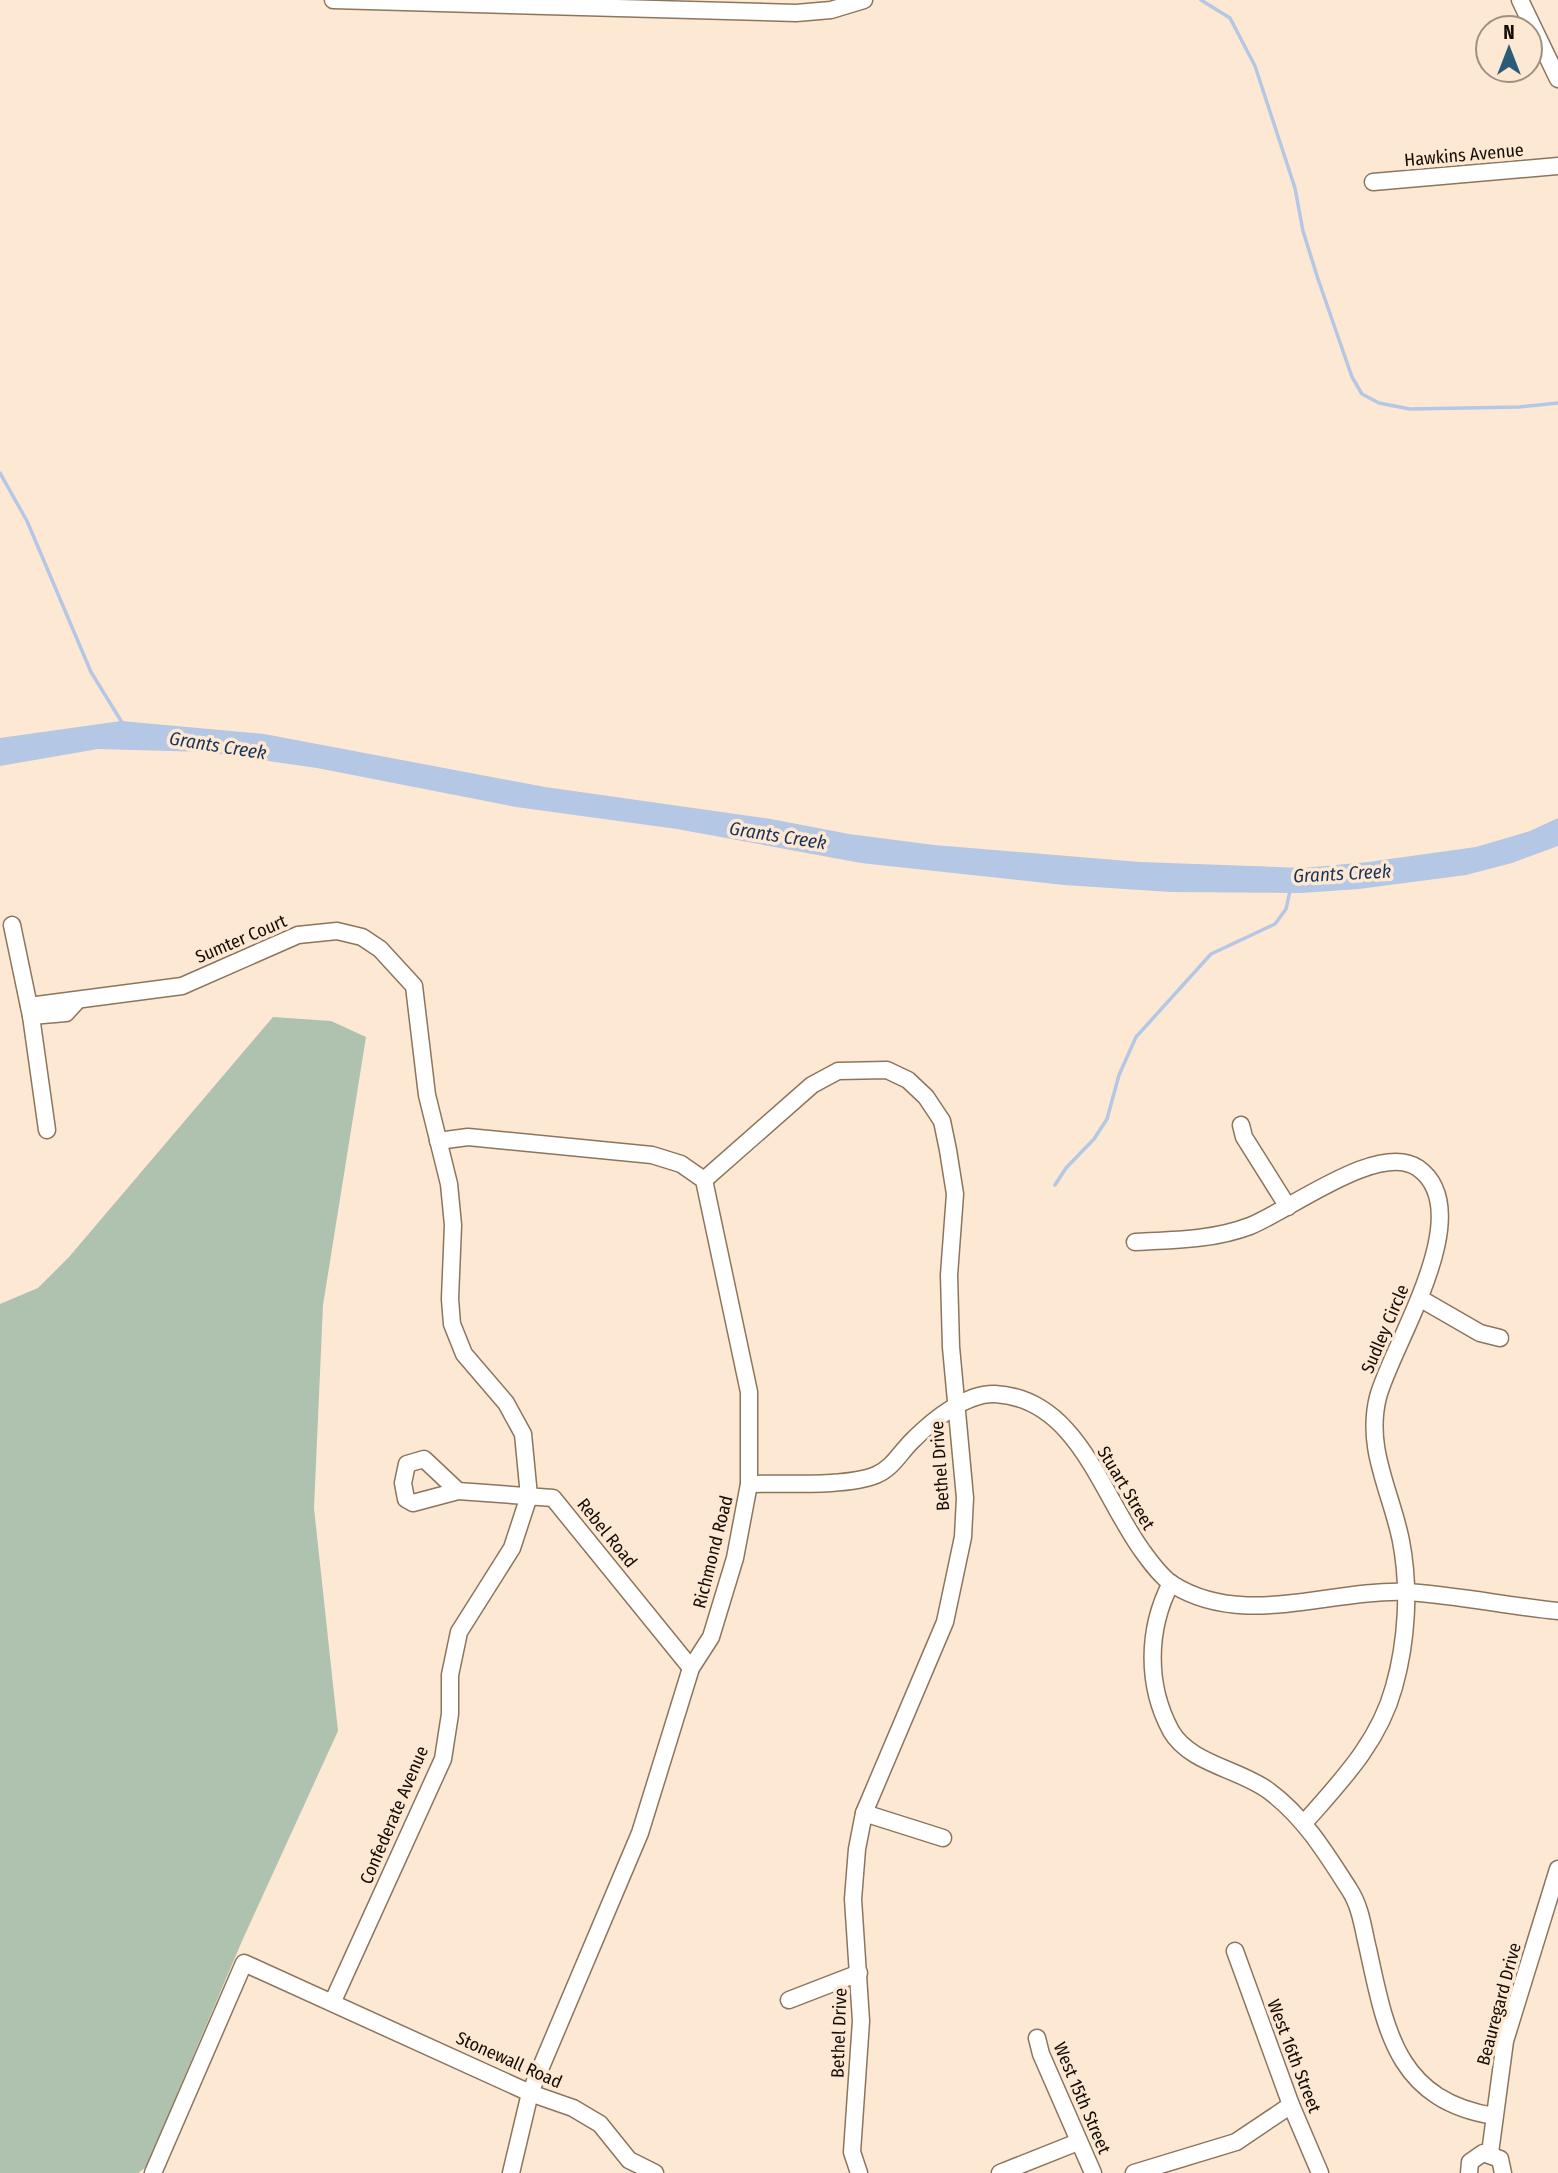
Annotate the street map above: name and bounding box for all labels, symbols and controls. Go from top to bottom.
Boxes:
north arrow [1474,14,1544,84]
text: N [1503,21,1515,44]
street label: Hawkins Avenue [1403,139,1525,171]
water label: Grants Creek [168,726,268,765]
water label: Grants Creek [728,816,828,855]
water label: Grants Creek [1293,859,1392,888]
street label: Sumter Court [192,910,290,968]
street label: Sudley Circle [1356,1281,1414,1377]
street label: Bethel Drive [926,1420,954,1512]
street label: Stuart Street [1092,1442,1160,1534]
street label: Richmond Road [688,1493,738,1611]
street label: Rebel Road [572,1494,642,1572]
street label: Confederate Avenue [355,1743,433,1887]
street label: Beauregard Drive [1472,1940,1526,2068]
street label: Bethel Drive [826,1987,852,2078]
street label: West 16th Street [1262,1996,1326,2116]
street label: Stonewall Road [453,2027,565,2093]
street label: West 15th Street [1049,2039,1115,2157]

